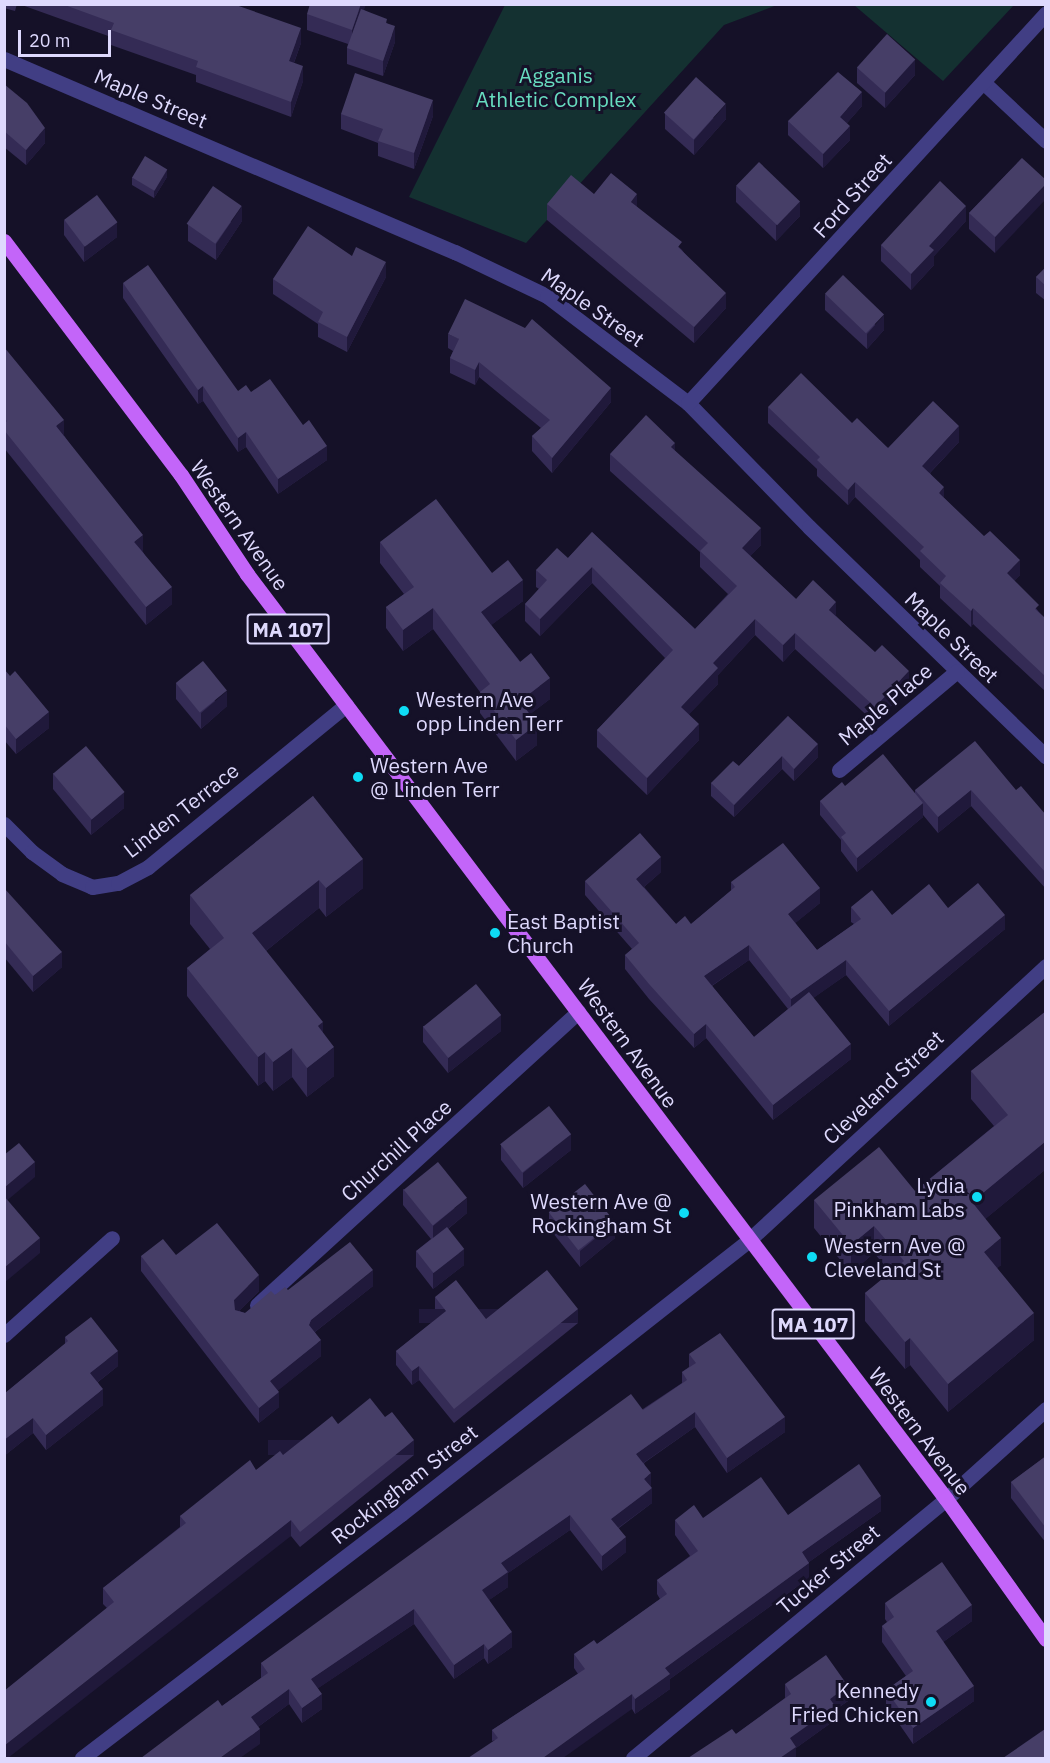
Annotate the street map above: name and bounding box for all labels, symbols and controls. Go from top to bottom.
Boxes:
scale bar [21,18,114,56]
text: 20 m [29,29,71,52]
park label: Agganis Athletic Complex [475,62,637,112]
street label: Maple Street [91,63,211,133]
street label: Ford Street [807,147,897,243]
street label: Maple Street [537,262,649,352]
street label: Western Avenue [186,455,294,595]
street label: Maple Street [900,586,1004,688]
road number: MA 107 [246,612,330,646]
street label: Maple Place [833,658,937,750]
place label: Western Ave opp Linden Terr [416,686,563,736]
marker: Western Ave opp Linden Terr [397,704,411,718]
place label: Western Ave @ Linden Terr [370,752,500,802]
street label: Linden Terrace [118,757,244,863]
marker: Western Ave @ Linden Terr [351,770,365,784]
place label: East Baptist Church [507,908,620,958]
marker: East Baptist Church [488,926,502,940]
street label: Western Avenue [573,973,683,1113]
street label: Cleveland Street [818,1025,948,1149]
street label: Churchill Place [335,1094,457,1206]
place label: Lydia Pinkham Labs [833,1172,965,1222]
place label: Western Ave @ Rockingham St [530,1188,672,1238]
marker: Lydia Pinkham Labs [970,1190,984,1204]
marker: Western Ave @ Rockingham St [677,1206,691,1220]
place label: Western Ave @ Cleveland St [824,1232,966,1282]
marker: Western Ave @ Cleveland St [805,1250,819,1264]
road number: MA 107 [771,1307,855,1341]
street label: Western Avenue [864,1362,976,1500]
street label: Rockingham Street [326,1419,482,1549]
street label: Tucker Street [772,1519,884,1619]
place label: Kennedy Fried Chicken [791,1677,919,1727]
marker: Kennedy Fried Chicken [924,1695,938,1709]

